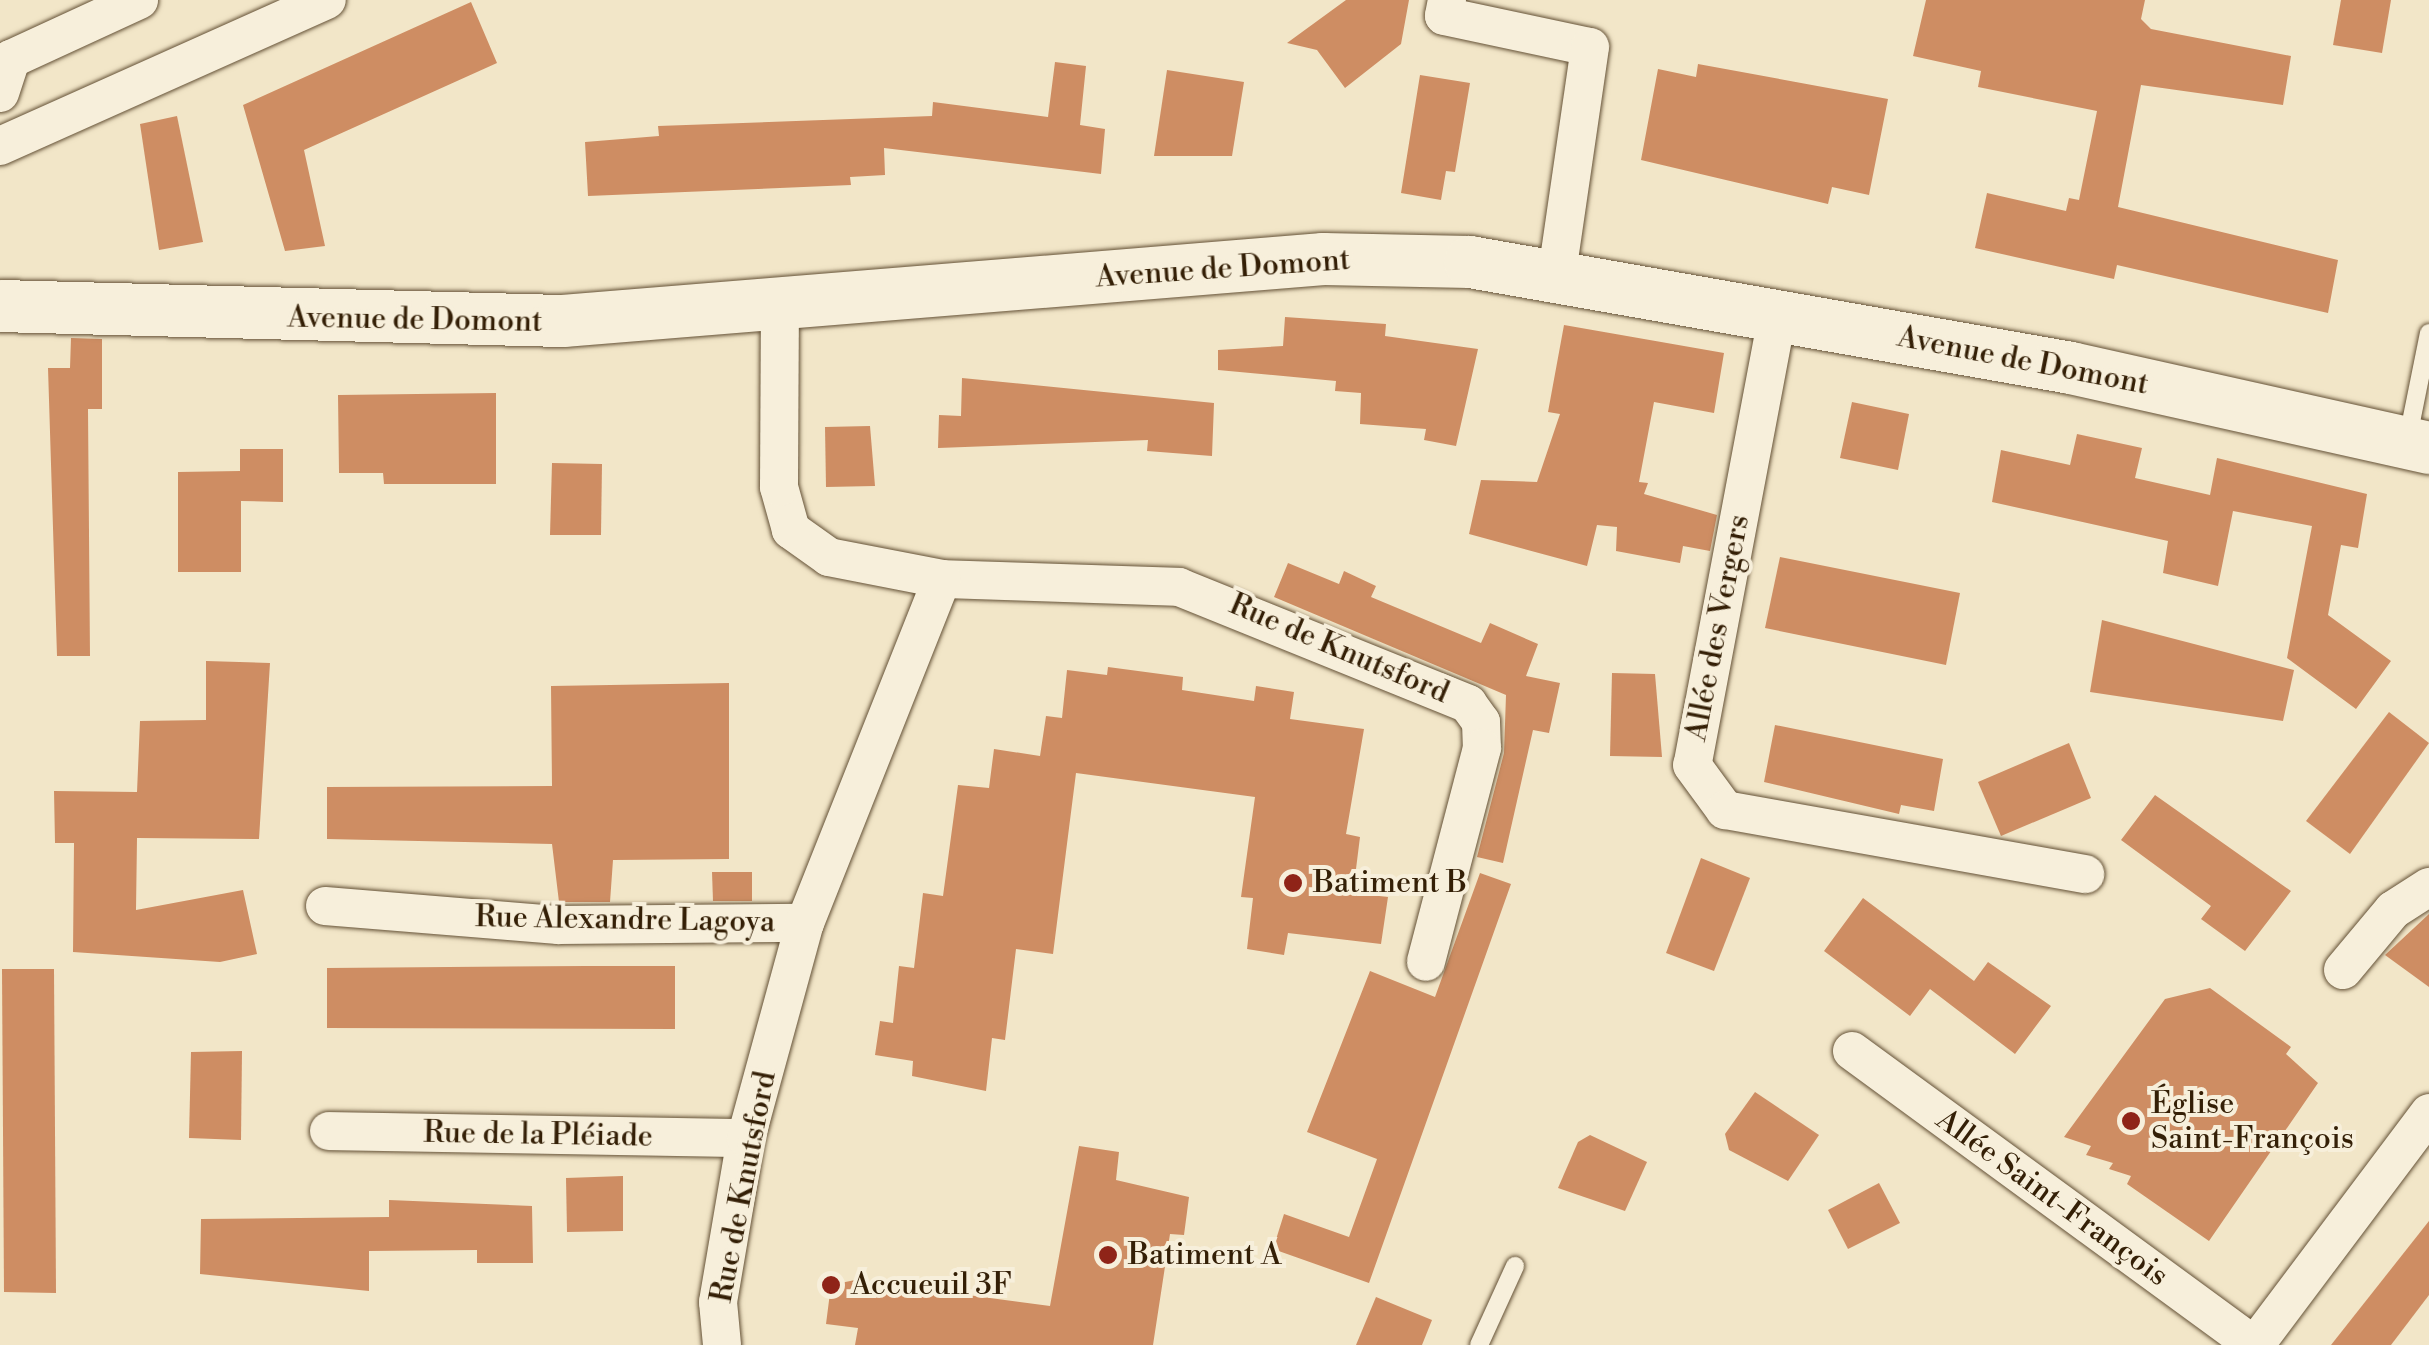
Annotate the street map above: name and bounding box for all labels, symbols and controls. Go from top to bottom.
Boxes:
street label: Avenue de Domont [1094,242,1352,296]
street label: Avenue de Domont [287,300,543,340]
street label: Avenue de Domont [1894,319,2152,403]
street label: Allée des Vergers [1678,512,1758,744]
street label: Rue de Knutsford [1224,587,1454,711]
place label: Batiment B [1313,865,1467,901]
marker: Batiment B [1282,872,1304,894]
street label: Rue Alexandre Lagoya [475,899,775,941]
street label: Rue de Knutsford [704,1068,784,1306]
place label: Église Saint-François [2151,1086,2354,1156]
street label: Allée Saint-François [1929,1102,2175,1294]
marker: Église Saint-François [2120,1110,2142,1132]
street label: Rue de la Pléiade [423,1115,653,1155]
place label: Batiment A [1128,1237,1281,1273]
marker: Batiment A [1097,1244,1119,1266]
place label: Accueuil 3F [851,1267,1012,1303]
marker: Accueuil 3F [820,1274,842,1296]

